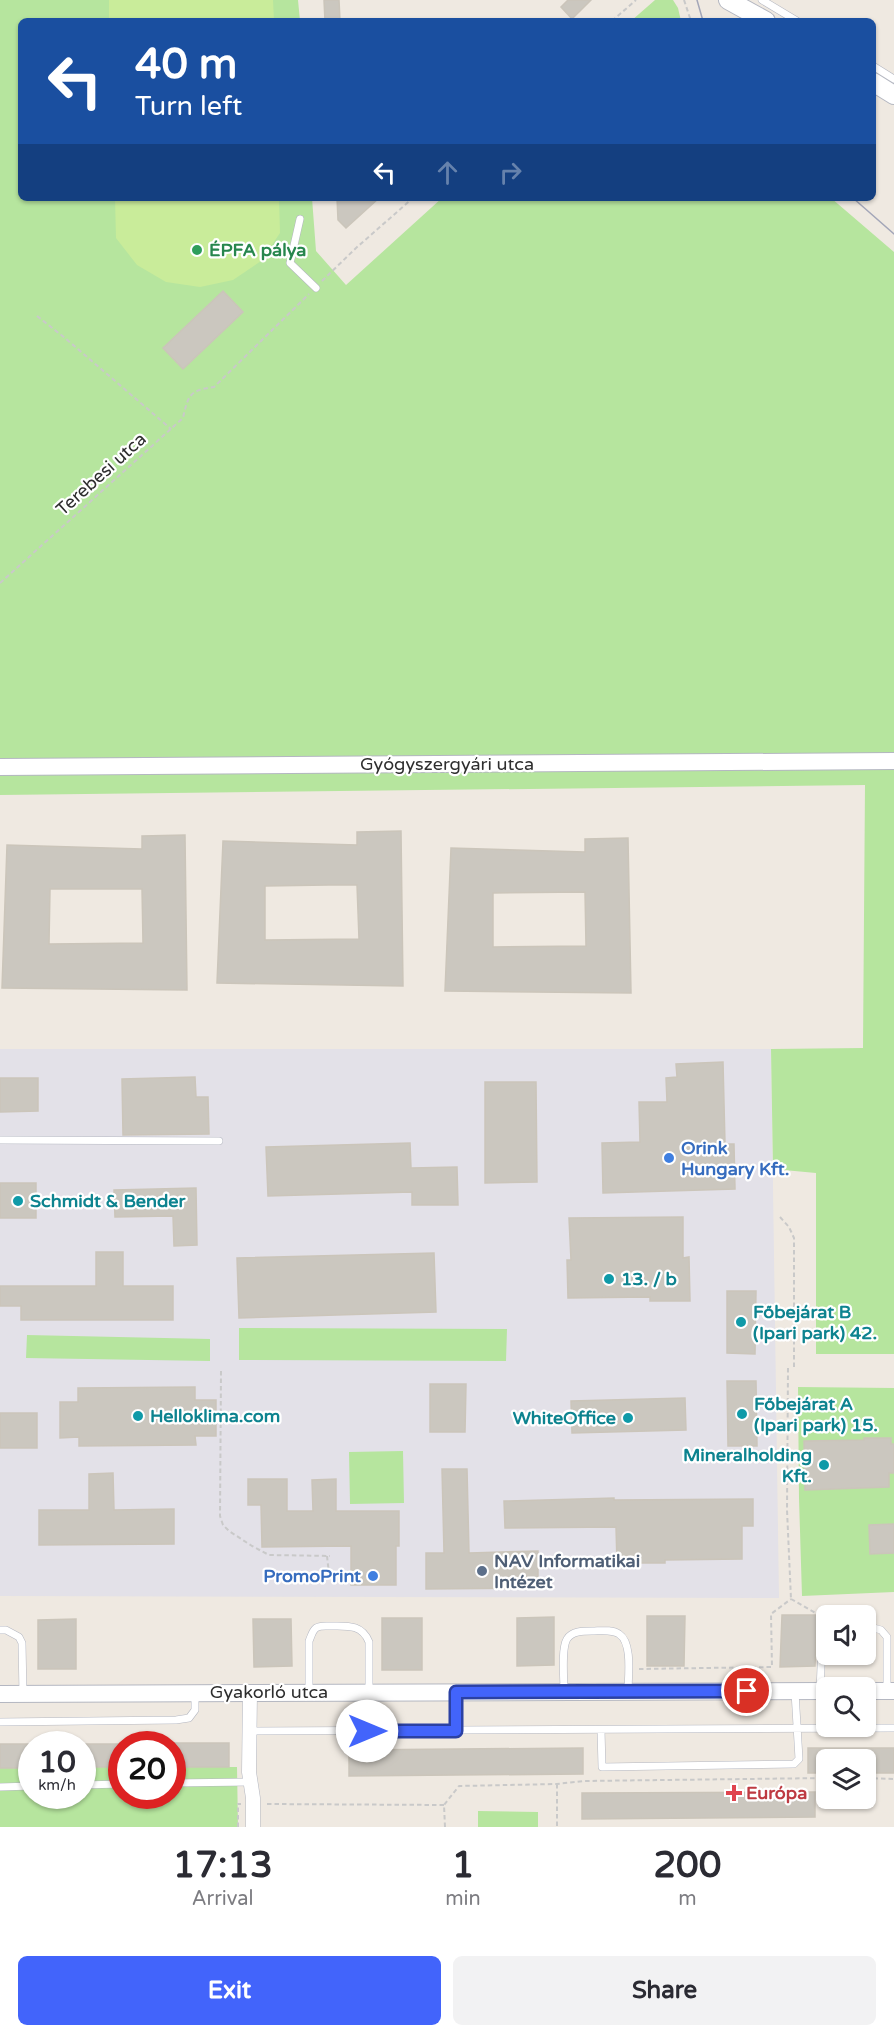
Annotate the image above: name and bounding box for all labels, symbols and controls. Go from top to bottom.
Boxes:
text: 40 m [135,39,237,90]
icon: left [36,42,114,120]
text: Turn left [135,90,242,123]
icon: left [368,156,401,189]
icon: ahead [431,156,464,189]
icon: right [494,156,527,189]
place label: ÉPFA pálya [209,239,306,261]
marker: ÉPFA pálya [190,243,204,257]
street label: Terebesi utca [51,428,151,520]
street label: Gyógyszergyári utca [360,753,534,775]
place label: Orink Hungary Kft. [681,1137,789,1180]
marker: Orink Hungary Kft. [662,1151,676,1165]
place label: Schmidt & Bender [30,1190,186,1212]
marker: Schmidt & Bender [11,1194,25,1208]
place label: 13. / b [621,1268,677,1290]
marker: 13. / b [602,1272,616,1286]
place label: Főbejárat B (Ipari park) 42. [753,1301,877,1344]
marker: Főbejárat B (Ipari park) 42. [734,1315,748,1329]
place label: Főbejárat A (Ipari park) 15. [754,1393,878,1436]
place label: Helloklima.com [150,1405,280,1427]
place label: WhiteOffice [513,1407,616,1429]
marker: Főbejárat A (Ipari park) 15. [735,1407,749,1421]
marker: Helloklima.com [131,1409,145,1423]
marker: WhiteOffice [621,1411,635,1425]
place label: Mineralholding Kft. [683,1444,812,1487]
marker: Mineralholding Kft. [817,1458,831,1472]
place label: NAV Informatikai Intézet [494,1550,640,1593]
marker: NAV Informatikai Intézet [475,1564,489,1578]
place label: PromoPrint [263,1565,361,1587]
marker: PromoPrint [366,1569,380,1583]
map controls [816,1605,876,1809]
button: sound [816,1605,876,1665]
pin [721,1665,772,1716]
icon: arrive [730,1674,763,1707]
button: search [816,1677,876,1737]
street label: Gyakorló utca [210,1681,328,1703]
position arrow [335,1699,399,1763]
speed limit sign: 20 [108,1731,186,1809]
text: 10 [38,1744,76,1781]
button: layers [816,1749,876,1809]
text: km/h [38,1776,76,1794]
place label: Európa [746,1782,807,1804]
marker: Európa [727,1786,741,1800]
text: 17:13 [173,1844,273,1887]
text: 1 [452,1844,474,1887]
text: 200 [653,1844,721,1887]
text: Arrival [192,1887,254,1911]
text: min [445,1887,481,1911]
text: m [678,1887,697,1911]
button: Exit [18,1956,441,2025]
button: Share [453,1956,876,2025]

